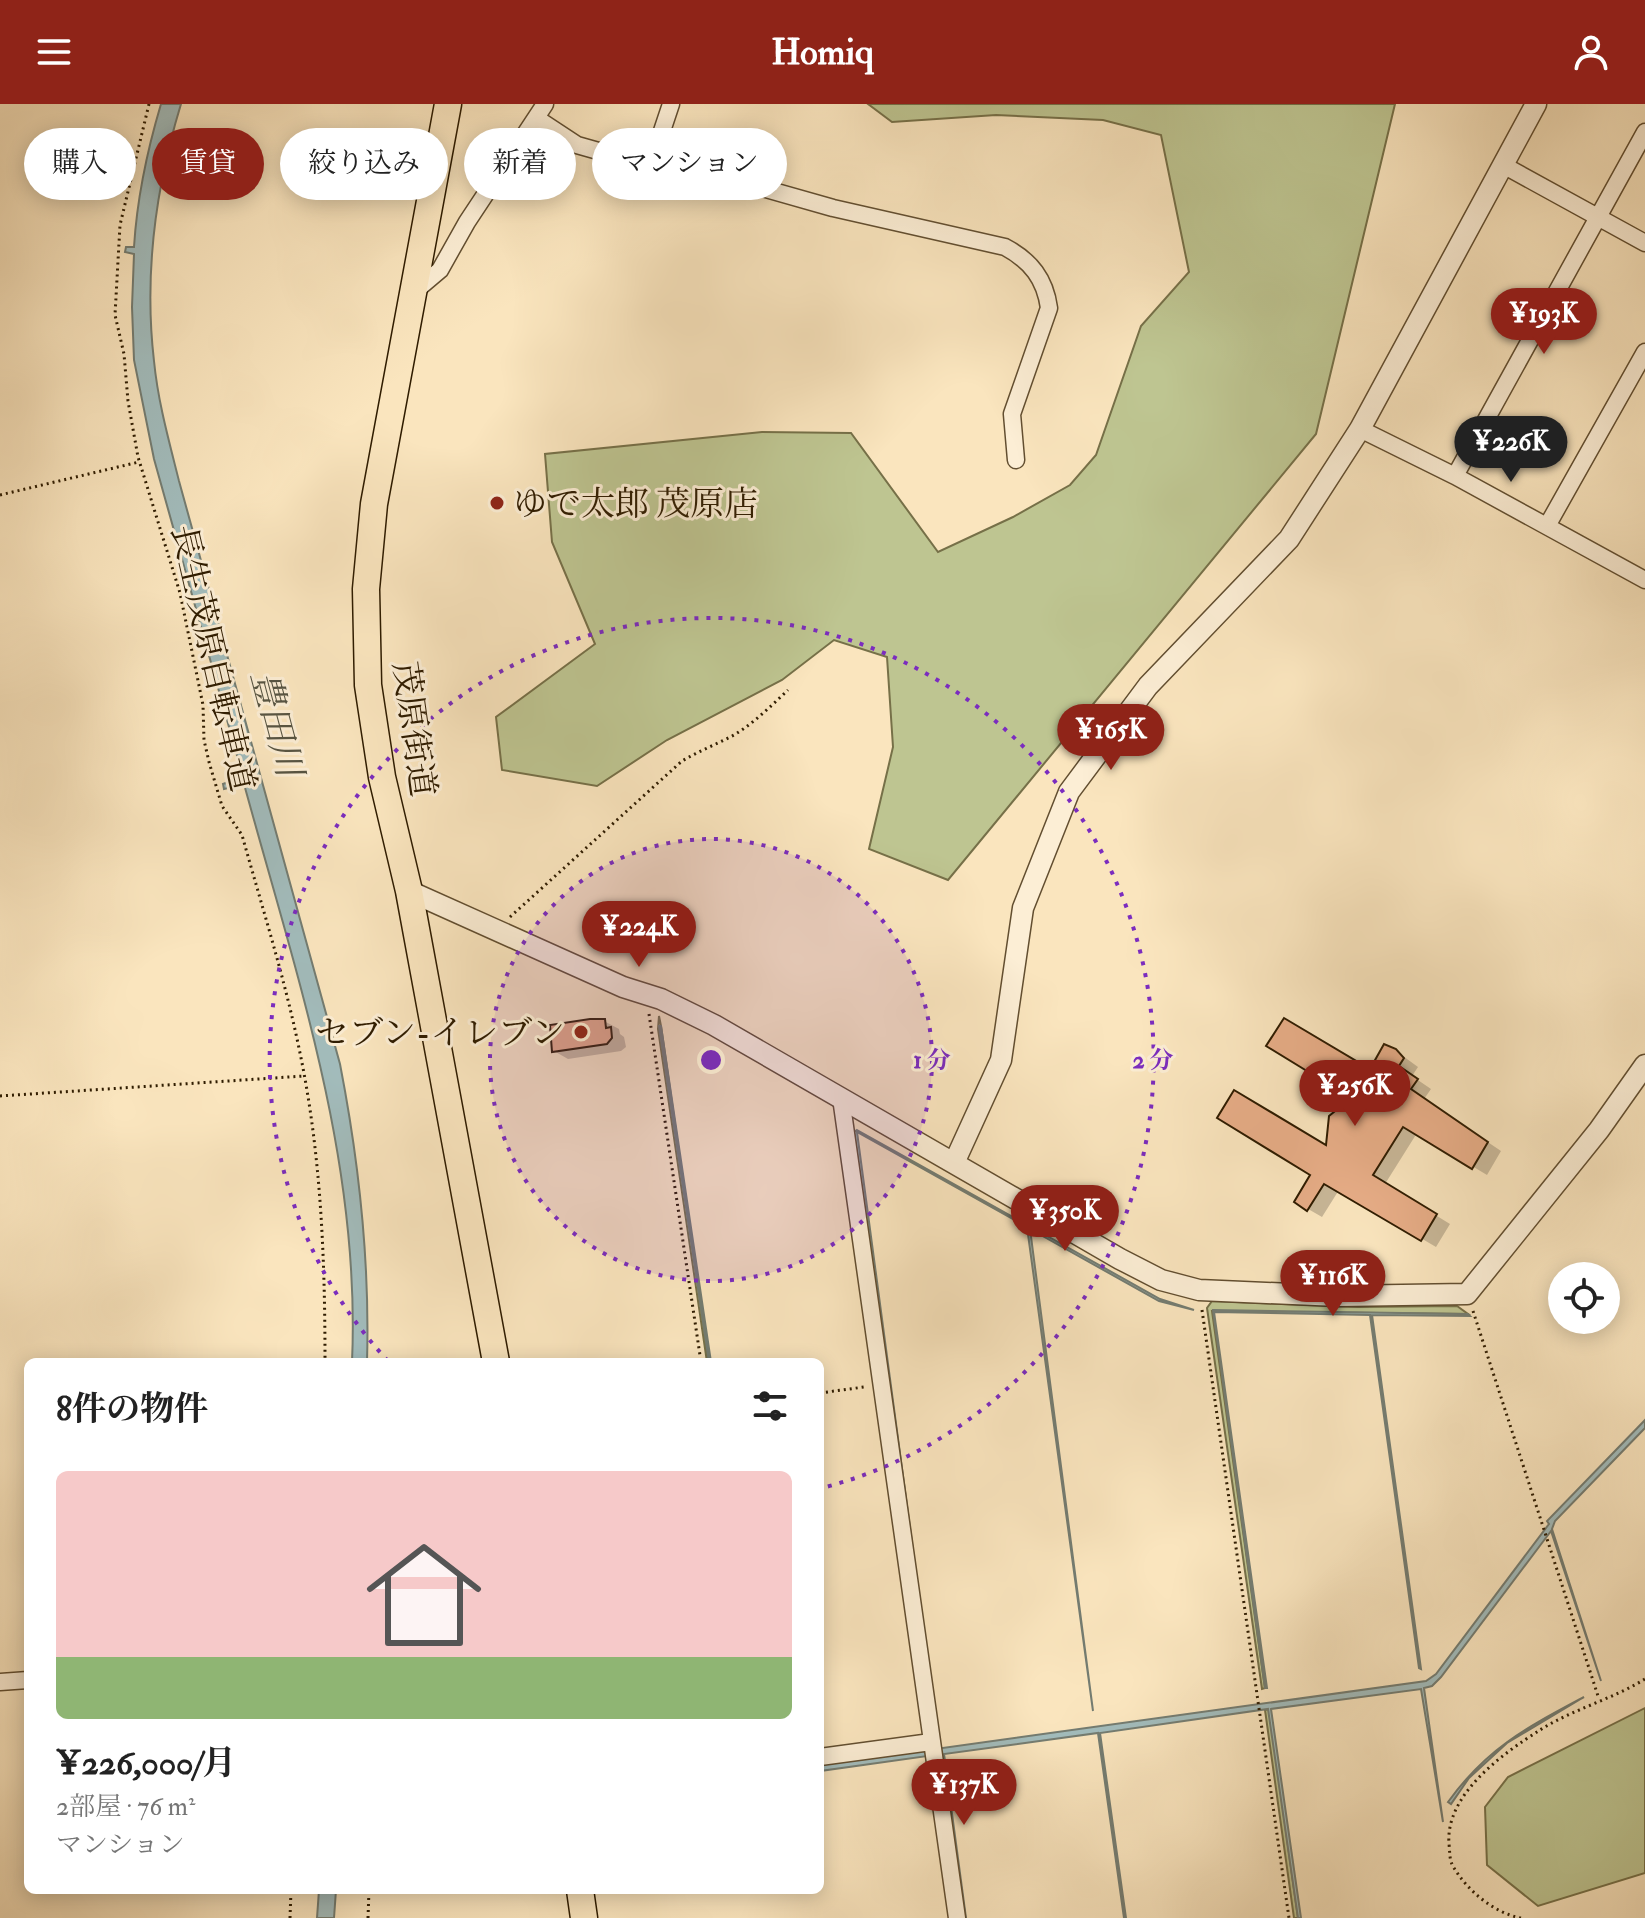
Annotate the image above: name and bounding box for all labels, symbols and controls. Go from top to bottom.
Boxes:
icon: menu [32,30,76,74]
text: Homiq [771,30,874,75]
icon: person [1569,30,1613,74]
chip: 購入 [24,128,136,200]
chip: 賃貸 [152,128,264,200]
chip: 絞り込み [280,128,448,200]
chip: 新着 [464,128,576,200]
chip: マンション [592,128,787,200]
pin: ¥193K [1488,288,1600,356]
text: ¥193K [1509,298,1579,330]
pin: ¥226K [1455,416,1567,484]
text: ¥226K [1472,426,1550,458]
place label: ゆで太郎 茂原店 [513,483,758,526]
marker: ゆで太郎 茂原店 [488,494,506,512]
street label: 長生茂原自転車道 [161,521,264,796]
street label: 茂原街道 [383,659,444,800]
water label: 豊田川 [241,665,313,785]
pin: ¥165K [1055,704,1167,772]
text: ¥165K [1075,714,1147,746]
pin: ¥224K [583,901,695,969]
text: ¥224K [600,911,678,943]
place label: セブン-イレブン [315,1012,565,1055]
marker: セブン-イレブン [572,1023,590,1041]
text: 1 分 [913,1045,951,1076]
text: 2 分 [1132,1045,1174,1076]
centre of rings [697,1046,725,1074]
pin: ¥256K [1299,1060,1411,1128]
text: ¥256K [1317,1070,1393,1102]
pin: ¥350K [1009,1185,1121,1253]
text: ¥350K [1029,1195,1101,1227]
pin: ¥116K [1277,1250,1389,1318]
text: ¥116K [1298,1260,1368,1292]
map controls [1548,1262,1620,1334]
button: locate [1548,1262,1620,1334]
icon: filters [748,1384,792,1428]
text: 8件の物件 [56,1388,208,1431]
icon: home [352,1523,496,1667]
text: ¥226,000/月 [56,1742,236,1785]
pin: ¥137K [908,1759,1020,1827]
text: ¥137K [930,1769,998,1801]
text: 2部屋 · 76 m² [56,1791,195,1823]
text: マンション [56,1829,185,1861]

